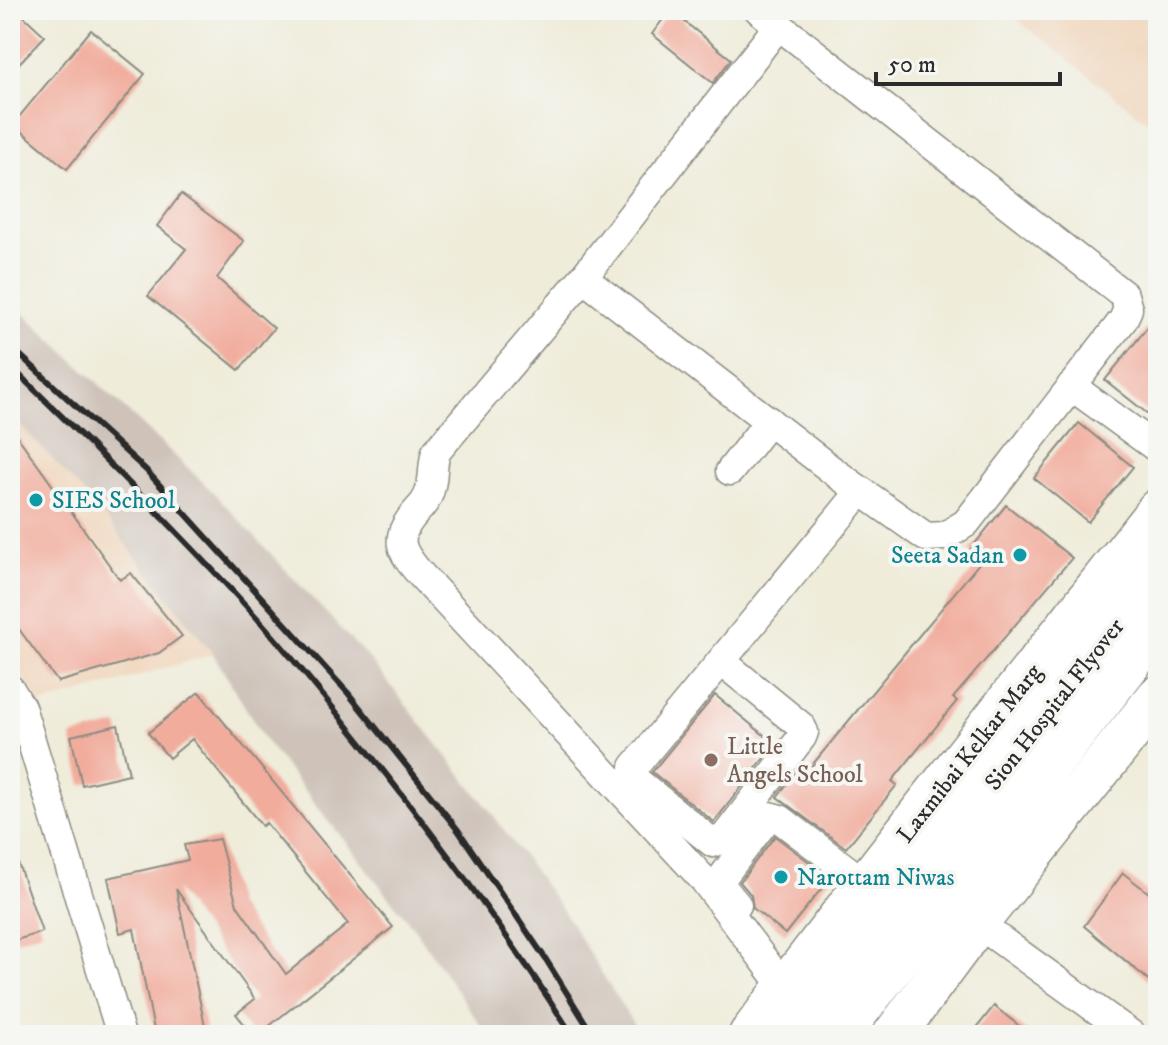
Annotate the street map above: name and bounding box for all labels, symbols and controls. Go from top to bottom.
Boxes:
scale bar [876,36,1060,86]
text: 50 m [888,50,936,80]
place label: SIES School [52,486,176,516]
marker: SIES School [27,491,45,509]
place label: Seeta Sadan [891,541,1004,571]
marker: Seeta Sadan [1011,546,1029,564]
street label: Sion Hospital Flyover [978,613,1131,797]
street label: Laxmibai Kelkar Marg [891,658,1049,849]
place label: Little Angels School [727,732,863,790]
marker: Little Angels School [702,751,720,769]
place label: Narottam Niwas [797,863,954,893]
marker: Narottam Niwas [772,868,790,886]

